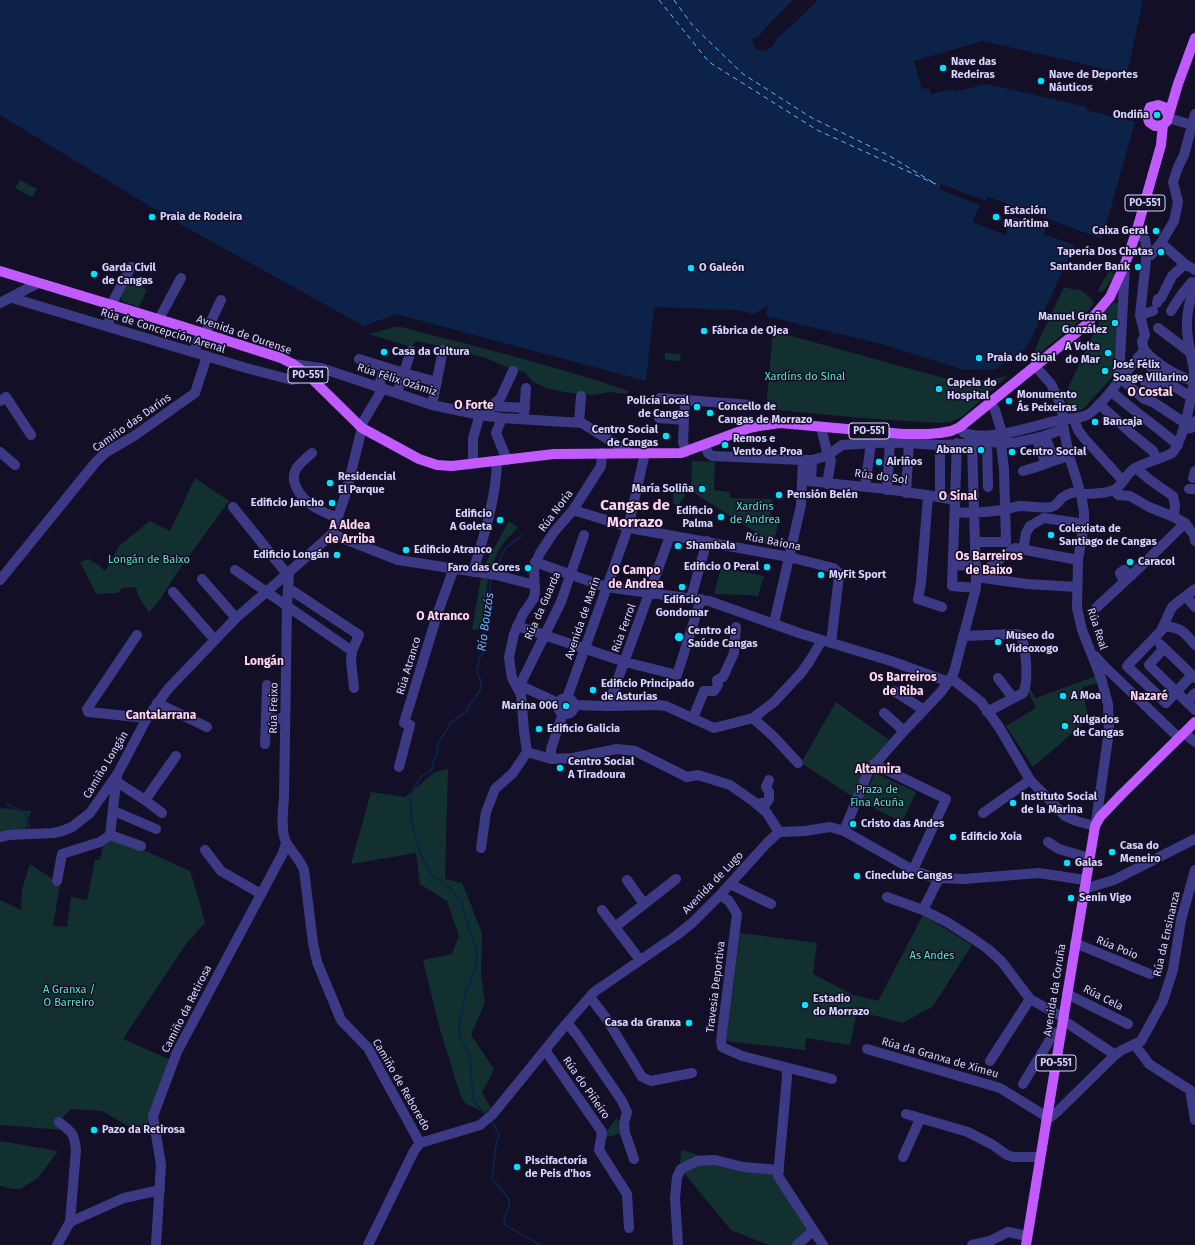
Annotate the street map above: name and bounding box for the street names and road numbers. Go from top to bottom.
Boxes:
road number: PO-551 [1125,195,1165,211]
street label: Rúa de Concepción Arenal [99,306,227,356]
street label: Avenida de Ourense [195,313,293,357]
street label: Rúa Félix Ozámiz [355,361,439,399]
road number: PO-551 [288,367,328,383]
street label: Camiño das Daríns [90,391,174,455]
road number: PO-551 [849,423,889,439]
street label: Rúa do Sol [854,467,908,487]
street label: Rúa Noria [536,487,576,535]
street label: Rúa Baiona [744,530,802,554]
street label: Rúa da Guarda [522,570,564,642]
street label: Avenida de Marín [563,575,603,661]
street label: Rúa Ferrol [609,602,639,654]
street label: Rúa Real [1084,606,1110,652]
street label: Rúa Atranco [394,635,424,697]
street label: Rúa Freixo [267,682,281,734]
street label: Camiño Longán [81,729,131,801]
street label: Avenida de Lugo [680,849,746,917]
street label: Rúa da Ensinanza [1151,890,1183,978]
street label: Rúa Poio [1094,934,1140,962]
street label: Travesía Deportiva [704,940,728,1034]
street label: Avenida da Coruña [1041,943,1069,1037]
street label: Camiño da Retirosa [159,963,215,1055]
street label: Rúa Cela [1081,982,1125,1014]
street label: Rúa da Granxa de Ximeu [880,1035,1000,1081]
street label: Camiño de Reboredo [369,1037,433,1133]
street label: Rúa do Piñeiro [560,1054,612,1122]
road number: PO-551 [1036,1055,1076,1071]

